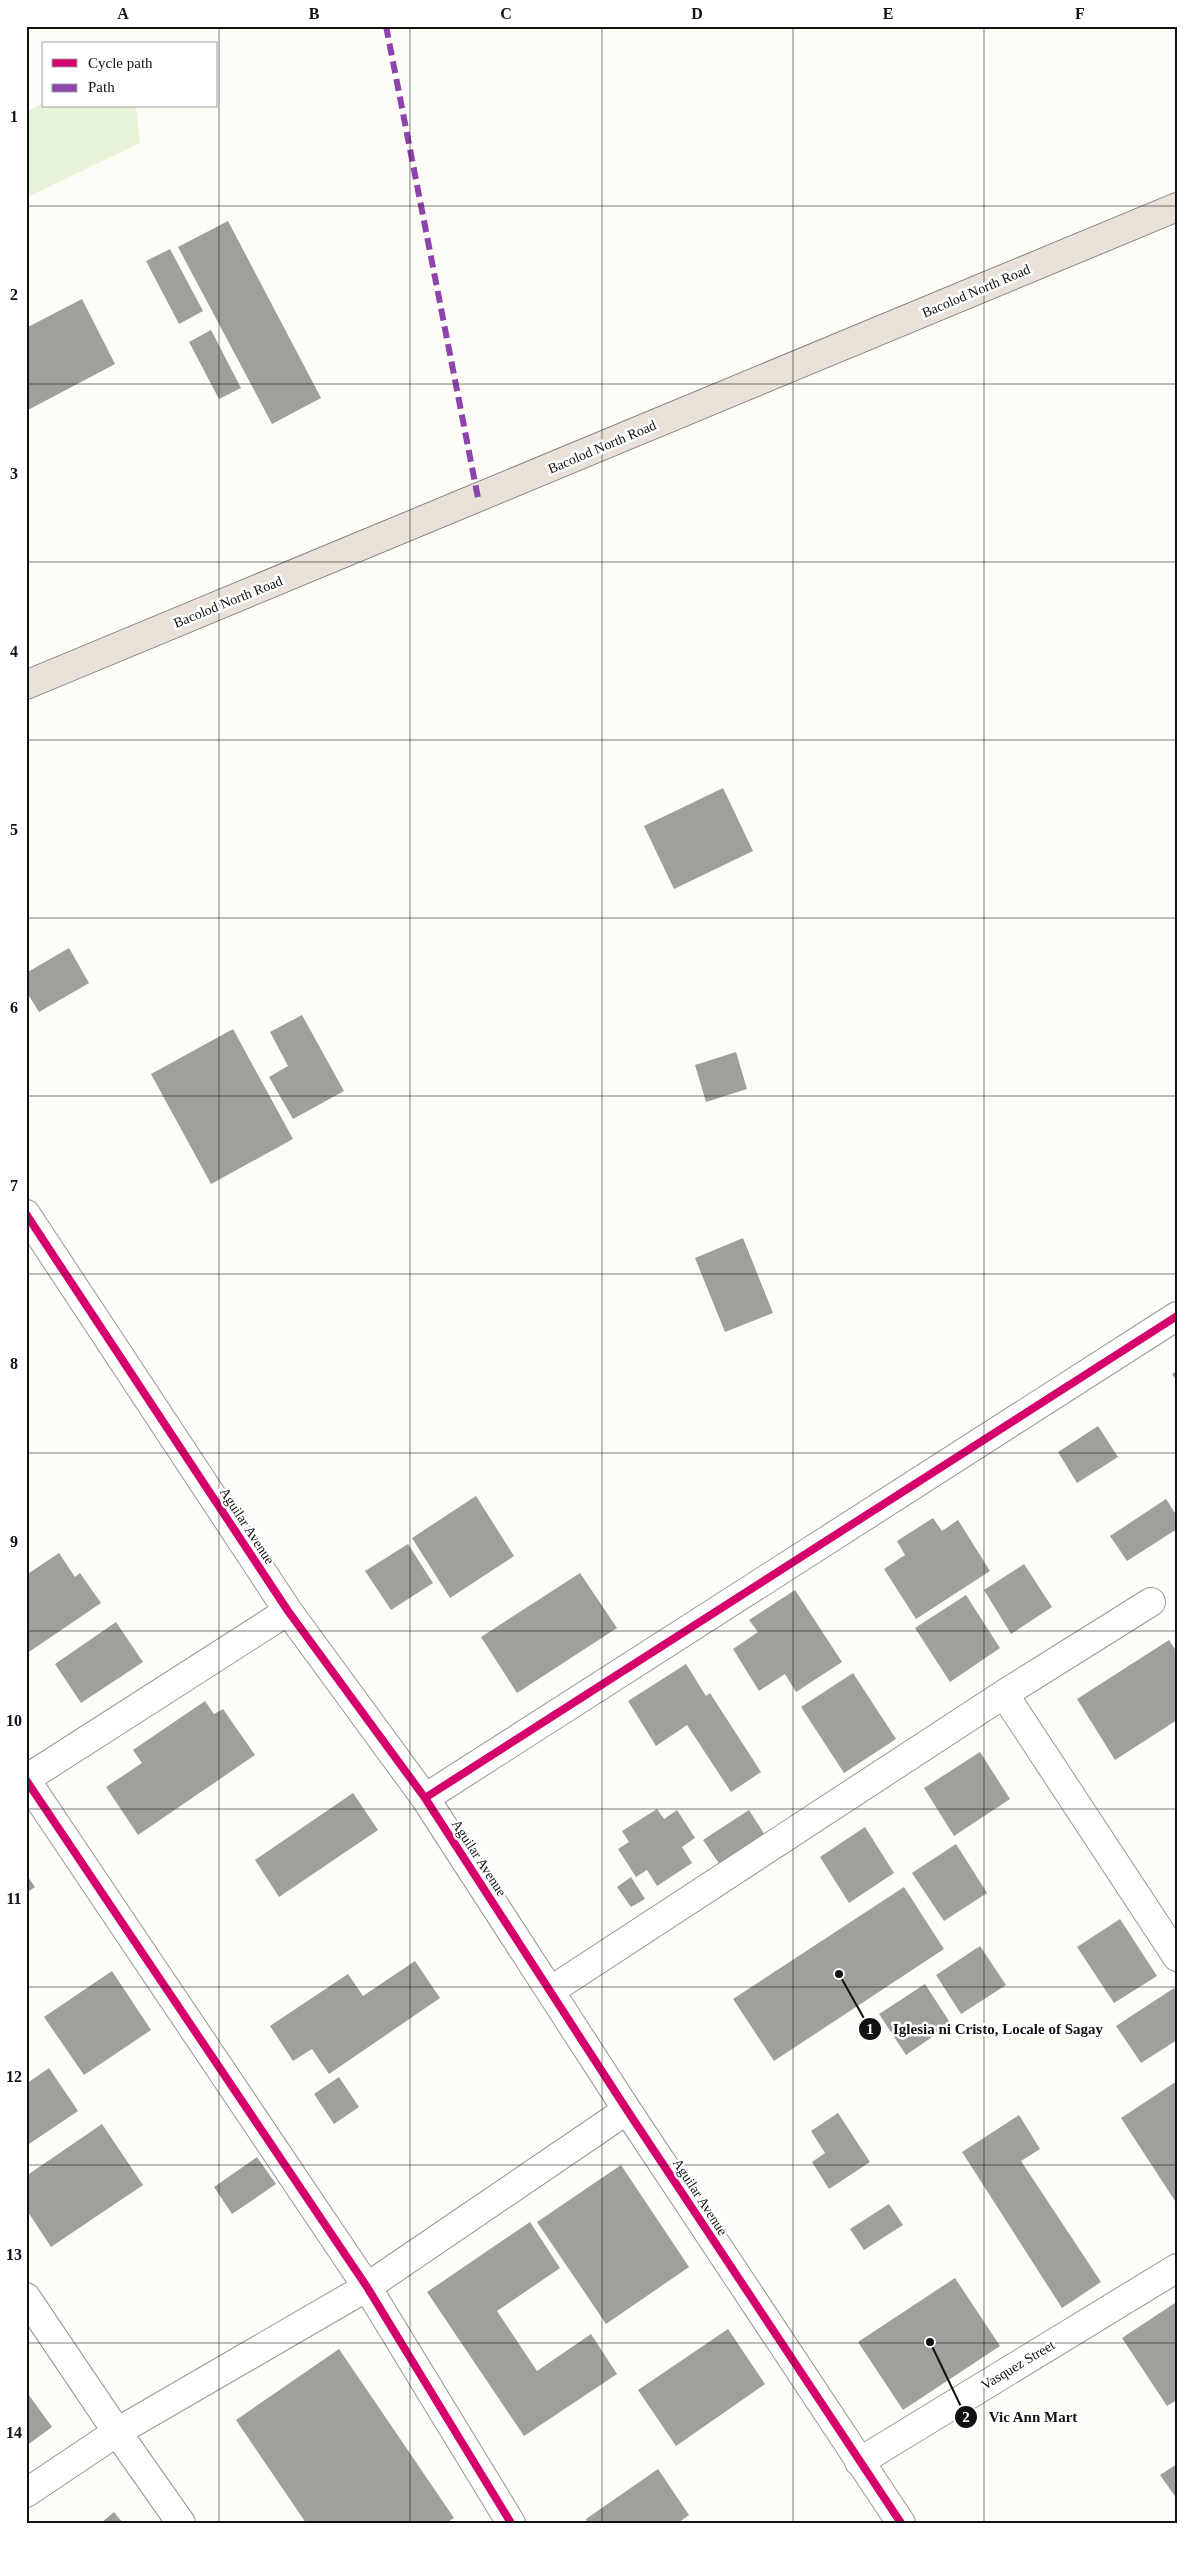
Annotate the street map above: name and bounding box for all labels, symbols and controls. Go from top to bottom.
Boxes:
text: A [117,5,129,22]
text: B [309,5,320,22]
text: C [500,5,512,22]
text: D [691,5,703,22]
text: E [883,5,893,22]
text: F [1075,5,1085,22]
legend [42,42,218,108]
text: Cycle path [88,55,153,71]
text: Path [88,79,115,95]
text: 1 [10,108,18,125]
street label: Bacolod North Road [920,261,1032,321]
text: 2 [10,286,18,303]
street label: Bacolod North Road [546,417,658,477]
text: 3 [10,465,18,482]
street label: Bacolod North Road [171,573,285,631]
text: 4 [10,643,18,660]
text: 5 [10,821,18,838]
text: 6 [10,999,18,1016]
text: 7 [10,1177,18,1194]
text: 8 [10,1355,18,1372]
street label: Aguilar Avenue [217,1485,277,1567]
text: 9 [10,1533,18,1550]
text: 10 [6,1712,22,1729]
street label: Aguilar Avenue [449,1817,509,1899]
text: 11 [6,1890,22,1907]
callout: Iglesia ni Cristo, Locale of Sagay [858,2014,1113,2044]
text: 1 [866,2021,874,2037]
text: Iglesia ni Cristo, Locale of Sagay [893,2021,1103,2037]
text: 12 [6,2068,22,2085]
street label: Aguilar Avenue [670,2156,730,2238]
text: 13 [6,2246,22,2263]
street label: Vasquez Street [979,2337,1057,2393]
callout: Vic Ann Mart [953,2402,1088,2432]
text: 2 [962,2409,970,2425]
text: Vic Ann Mart [989,2409,1077,2425]
text: 14 [6,2424,22,2441]

